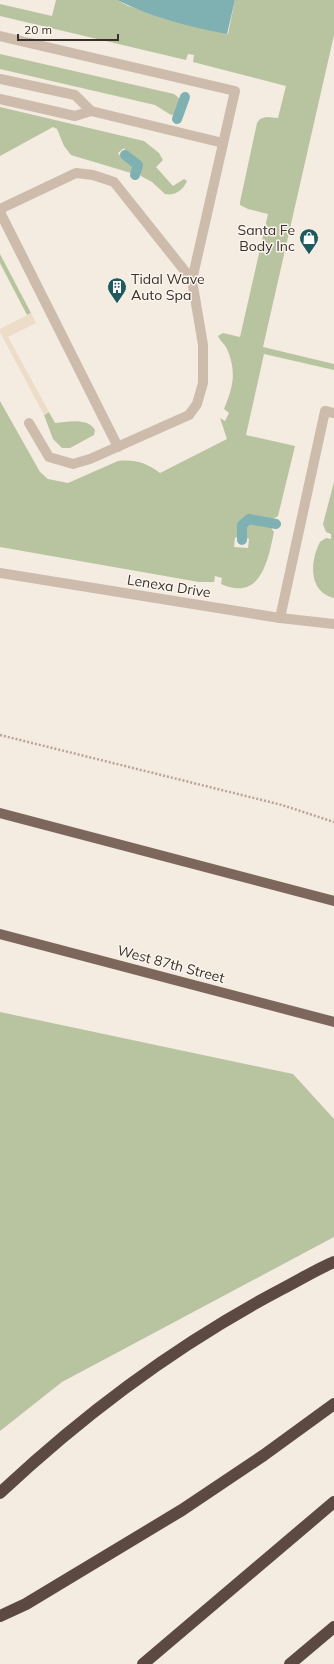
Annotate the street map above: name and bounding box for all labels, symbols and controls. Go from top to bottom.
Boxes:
scale bar [18,16,118,42]
text: 20 m [24,22,52,37]
place label: Santa Fe Body Inc [238,221,295,255]
shop icon: Santa Fe Body Inc [298,227,320,255]
place label: Tidal Wave Auto Spa [131,270,205,304]
building icon: Tidal Wave Auto Spa [106,276,128,304]
street label: Lenexa Drive [126,571,212,601]
street label: West 87th Street [116,941,227,987]

